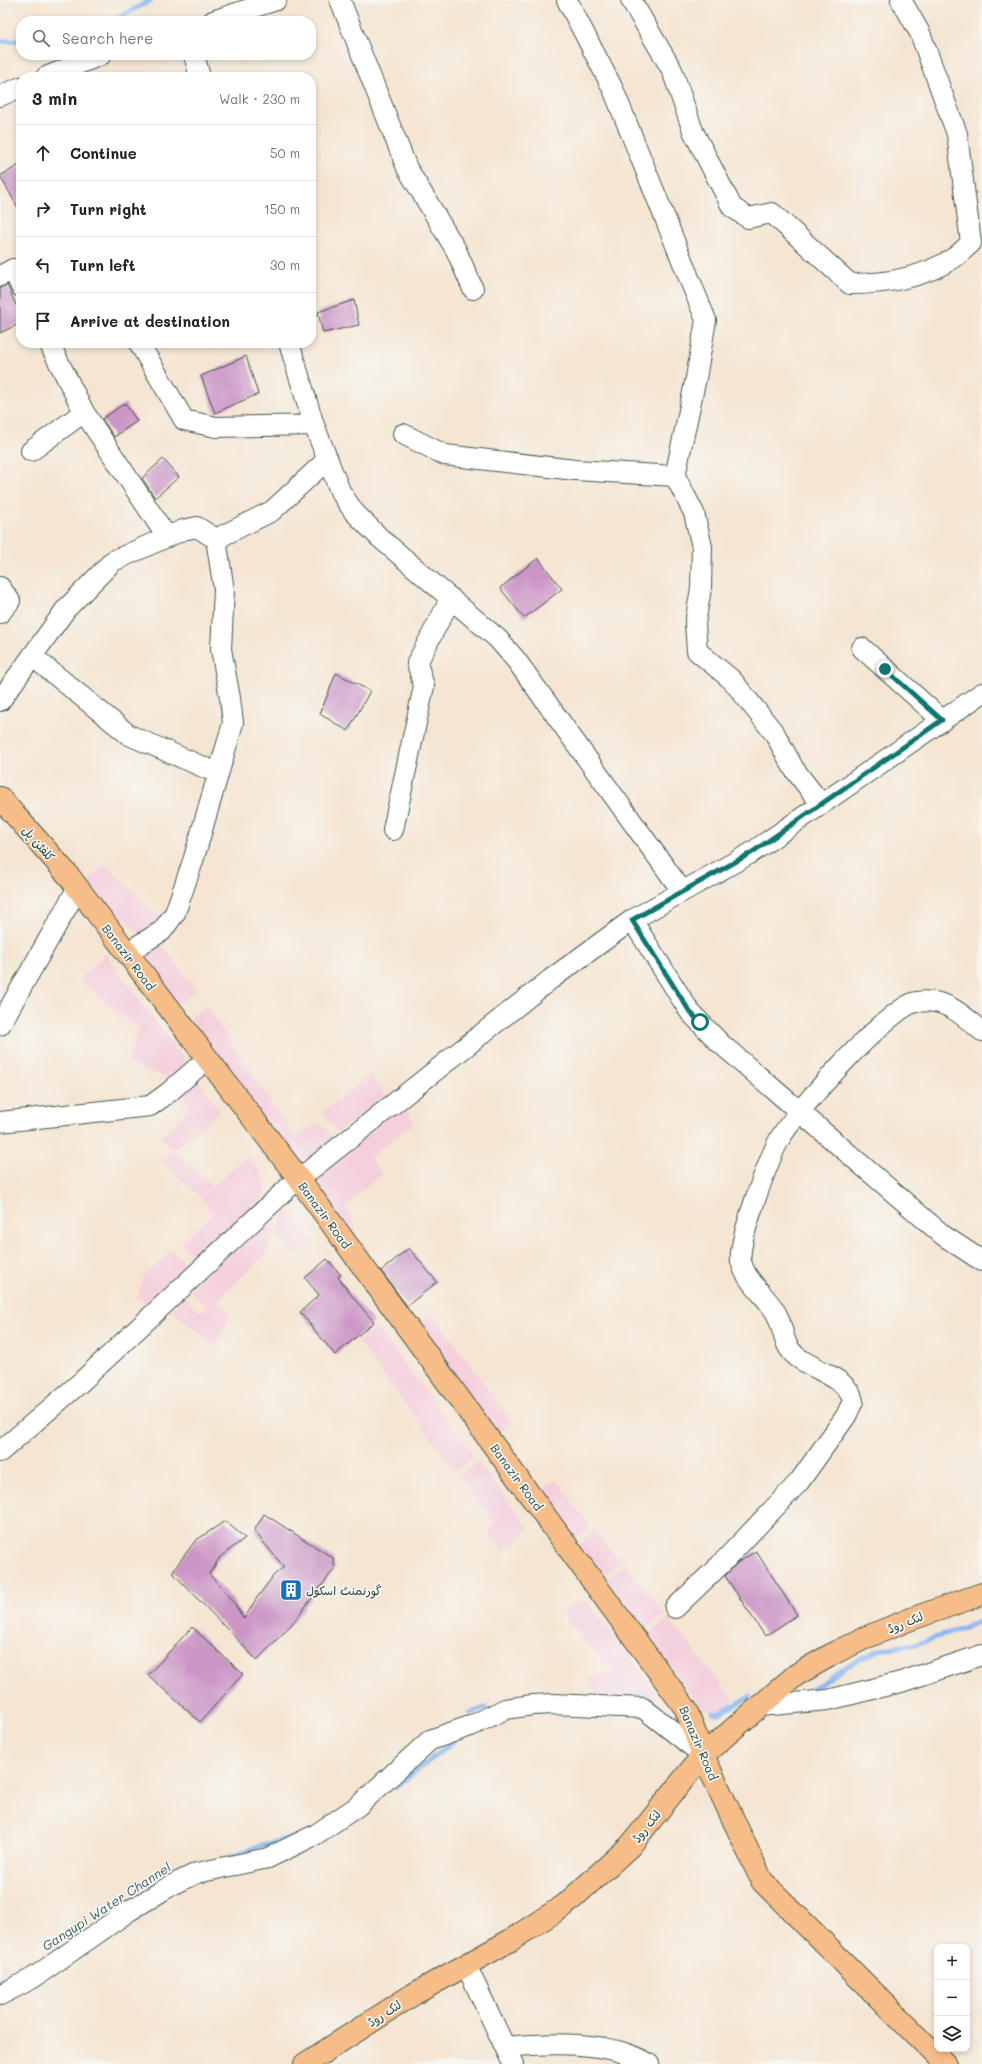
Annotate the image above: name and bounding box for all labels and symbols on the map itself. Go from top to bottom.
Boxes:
route end [876,660,894,678]
street label: کلفٹن پل [19,822,59,865]
street label: Banazir Road [99,921,159,994]
route start [691,1013,709,1031]
street label: Banazir Road [295,1178,355,1252]
street label: Banazir Road [487,1440,547,1514]
building icon: گورنمنٹ اسکول [278,1577,304,1603]
place label: گورنمنٹ اسکول [306,1582,381,1599]
street label: لنک روڈ [885,1608,926,1637]
street label: Banazir Road [676,1703,722,1783]
street label: لنک روڈ [628,1806,665,1846]
water label: Gangupi Water Channel [38,1858,174,1954]
street label: لنک روڈ [364,1996,405,2031]

